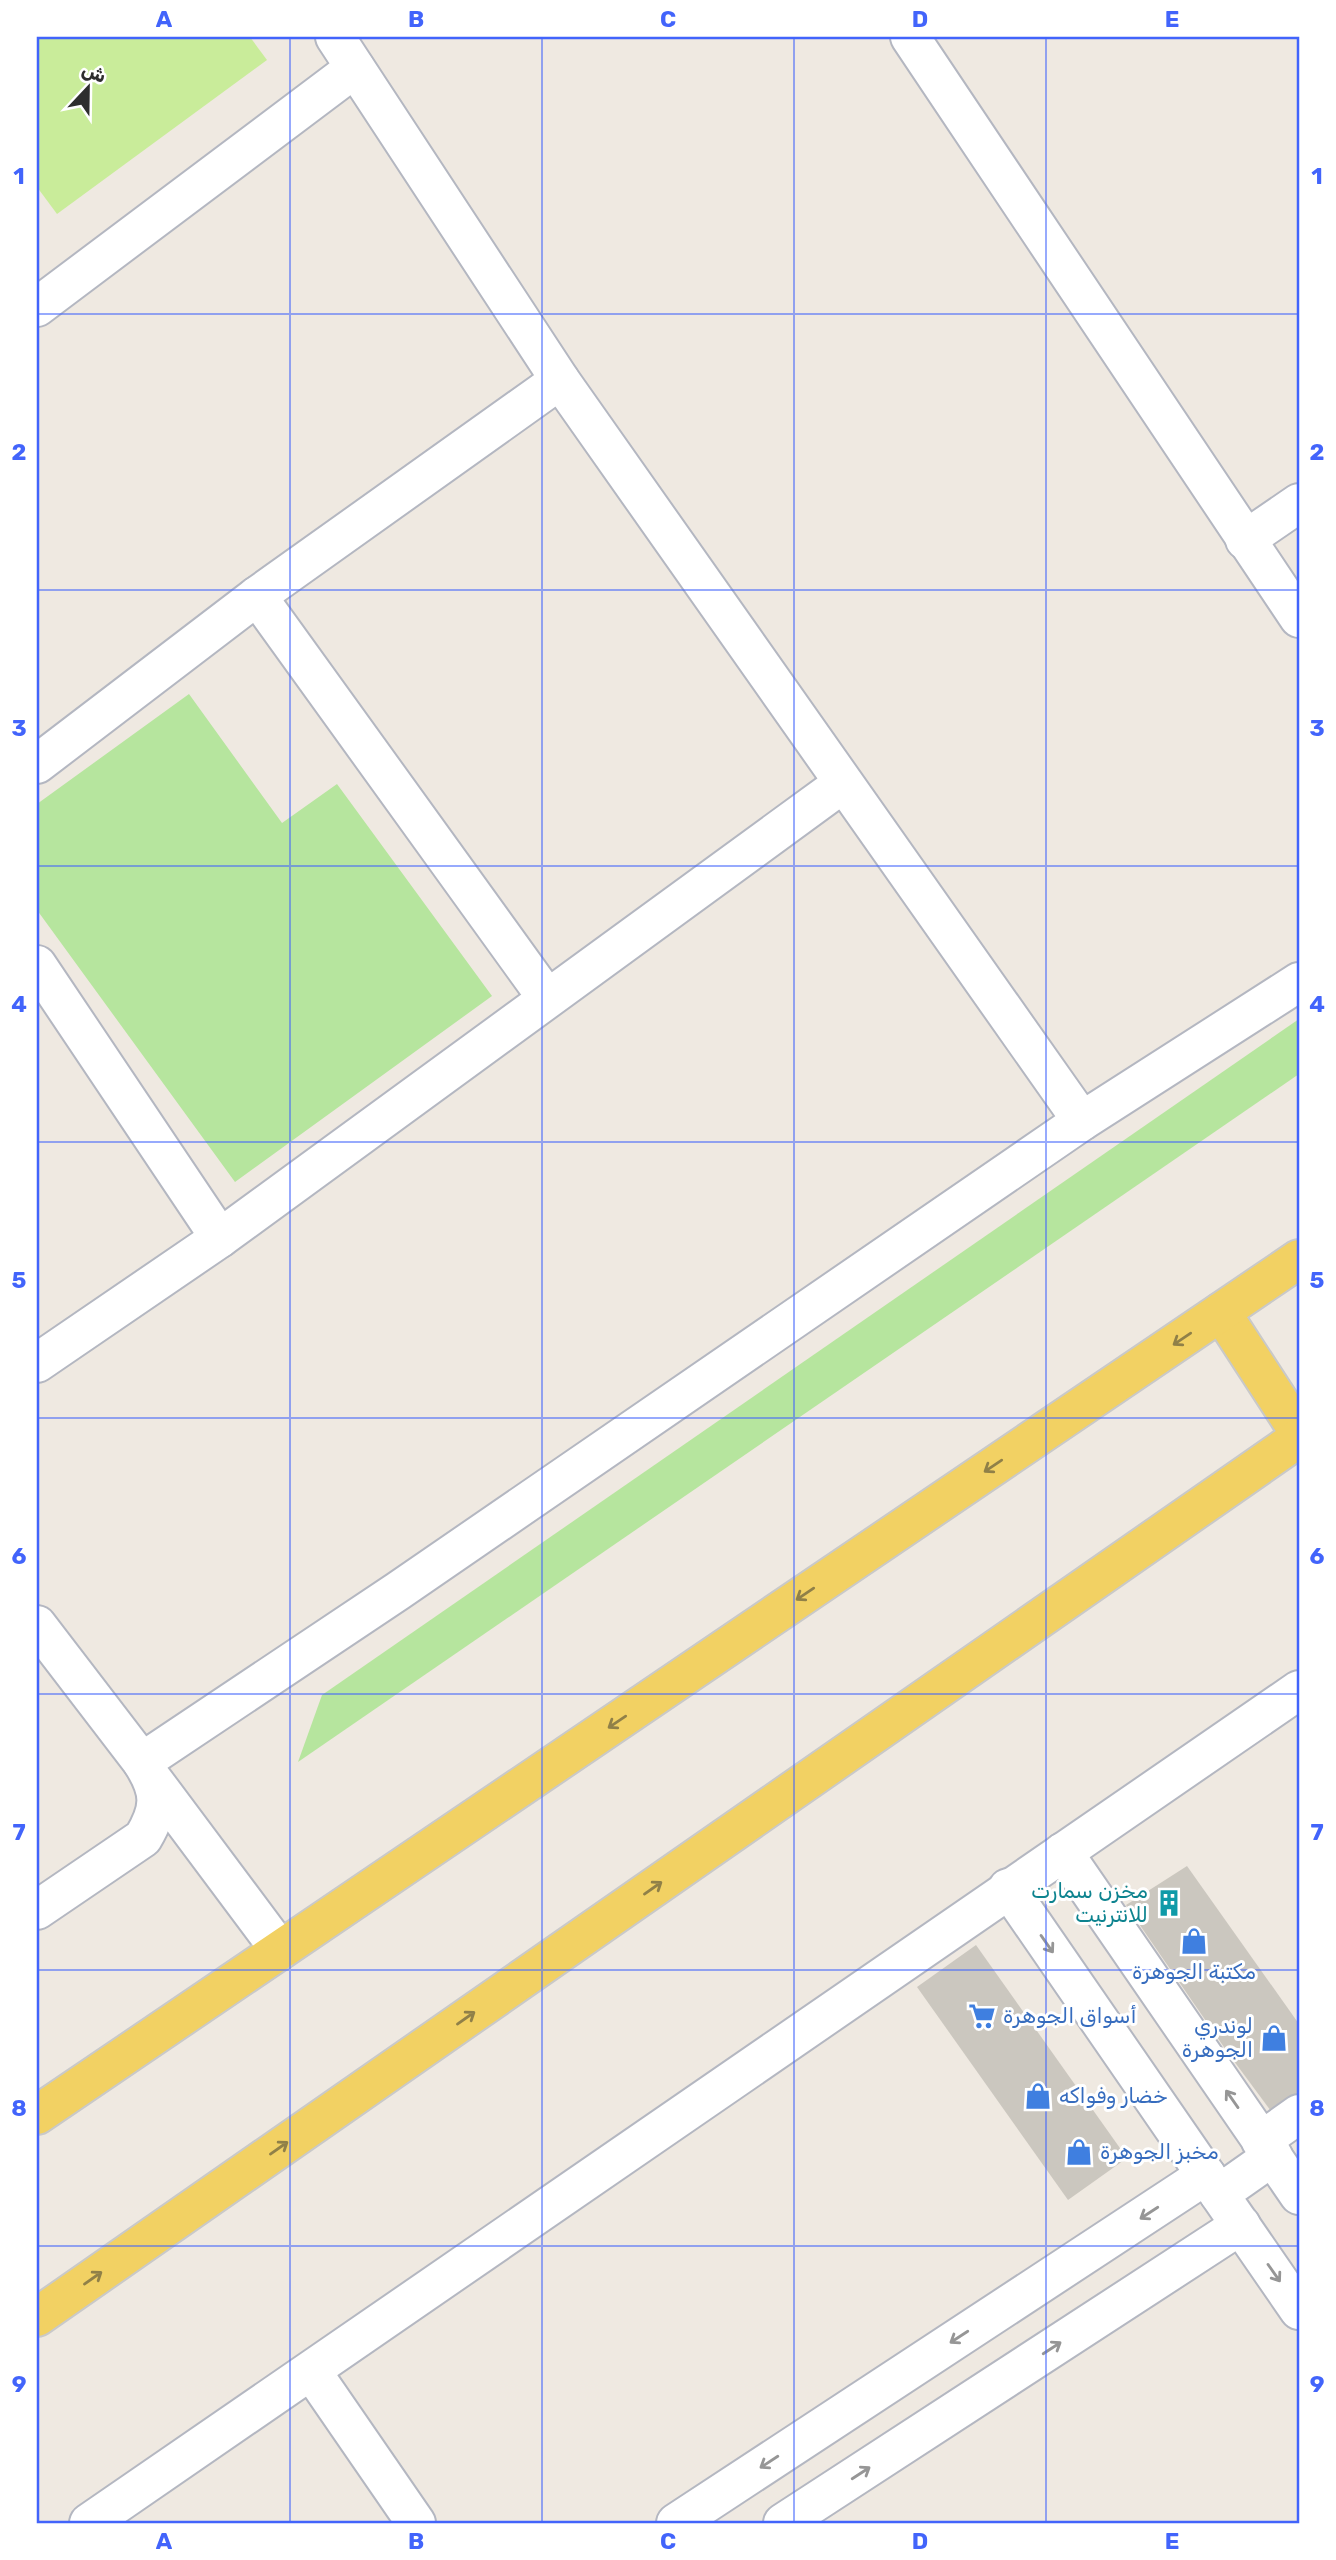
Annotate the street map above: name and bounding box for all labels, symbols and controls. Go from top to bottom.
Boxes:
text: A [156,5,173,33]
text: B [408,5,424,33]
text: C [660,5,676,33]
text: D [912,5,928,33]
text: E [1165,5,1179,33]
north arrow [52,52,122,122]
text: ش [79,58,110,88]
text: 1 [13,162,25,190]
text: 1 [1311,162,1323,190]
text: 2 [12,438,26,466]
text: 2 [1310,438,1324,466]
text: 3 [11,714,27,742]
text: 3 [1309,714,1325,742]
text: 4 [11,990,27,1018]
text: 4 [1309,990,1325,1018]
text: 5 [12,1266,27,1294]
text: 5 [1310,1266,1325,1294]
one-way arrow [1173,1331,1192,1346]
one-way arrow [984,1459,1004,1473]
text: 6 [12,1542,27,1570]
text: 6 [1310,1542,1325,1570]
one-way arrow [796,1587,815,1601]
one-way arrow [608,1714,627,1729]
text: 7 [12,1818,26,1846]
text: 7 [1310,1818,1324,1846]
place label: مخزن سمارت للانترنيت [1031,1878,1148,1927]
one-way arrow [643,1881,662,1895]
building icon: مخزن سمارت للانترنيت [1154,1888,1184,1918]
shop icon: مكتبة الجوهرة [1179,1926,1209,1956]
one-way arrow [1040,1934,1054,1953]
place label: مكتبة الجوهرة [1132,1959,1256,1984]
supermarket icon: أسواق الجوهرة [967,2001,997,2031]
place label: أسواق الجوهرة [1003,2003,1137,2028]
one-way arrow [456,2011,475,2025]
place label: لوندري الجوهرة [1182,2013,1253,2062]
shop icon: لوندري الجوهرة [1259,2023,1289,2053]
shop icon: خضار وفواكه [1023,2081,1053,2111]
place label: خضار وفواكه [1059,2083,1168,2109]
one-way arrow [1225,2089,1239,2109]
text: 8 [11,2094,27,2122]
text: 8 [1309,2094,1325,2122]
shop icon: مخبز الجوهرة [1064,2137,1094,2167]
place label: مخبز الجوهرة [1100,2139,1219,2164]
one-way arrow [269,2141,288,2155]
one-way arrow [1140,2205,1159,2220]
one-way arrow [1267,2263,1281,2282]
one-way arrow [83,2271,102,2285]
one-way arrow [950,2330,969,2345]
one-way arrow [1041,2341,1061,2355]
text: 9 [12,2370,26,2398]
text: 9 [1310,2370,1324,2398]
one-way arrow [759,2456,779,2470]
one-way arrow [851,2465,870,2480]
text: A [156,2527,173,2555]
text: B [408,2527,424,2555]
text: C [660,2527,676,2555]
text: D [912,2527,928,2555]
text: E [1165,2527,1179,2555]

